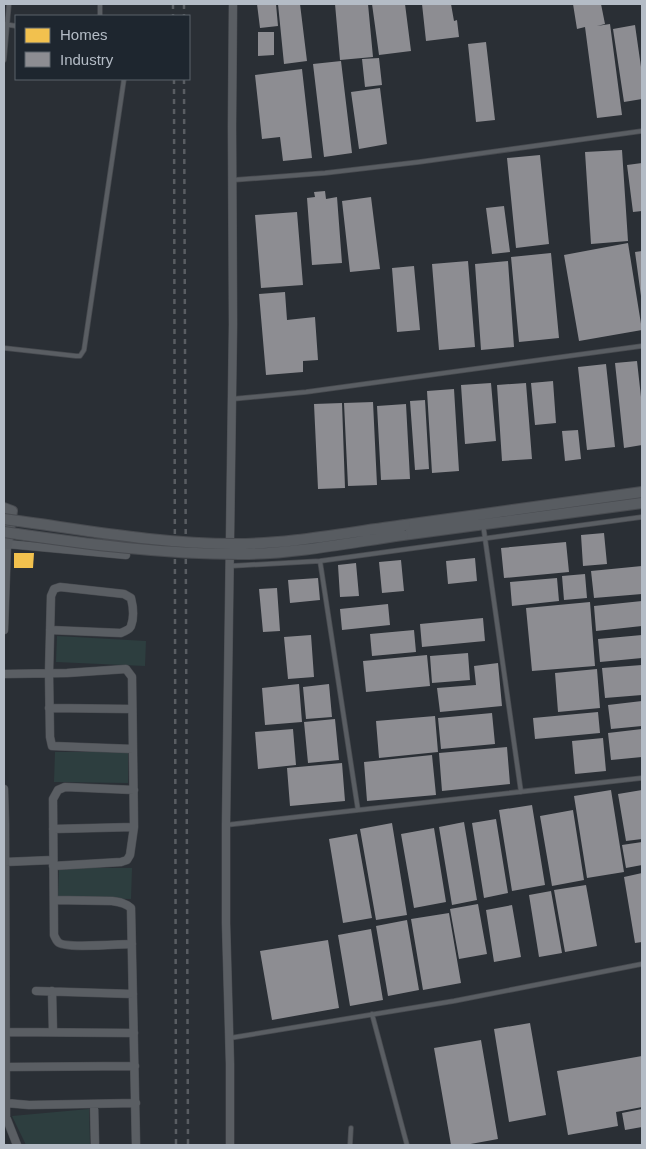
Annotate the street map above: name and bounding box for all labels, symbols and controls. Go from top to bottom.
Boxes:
legend [15,15,190,80]
text: Homes [60,26,108,43]
text: Industry [60,51,114,68]

